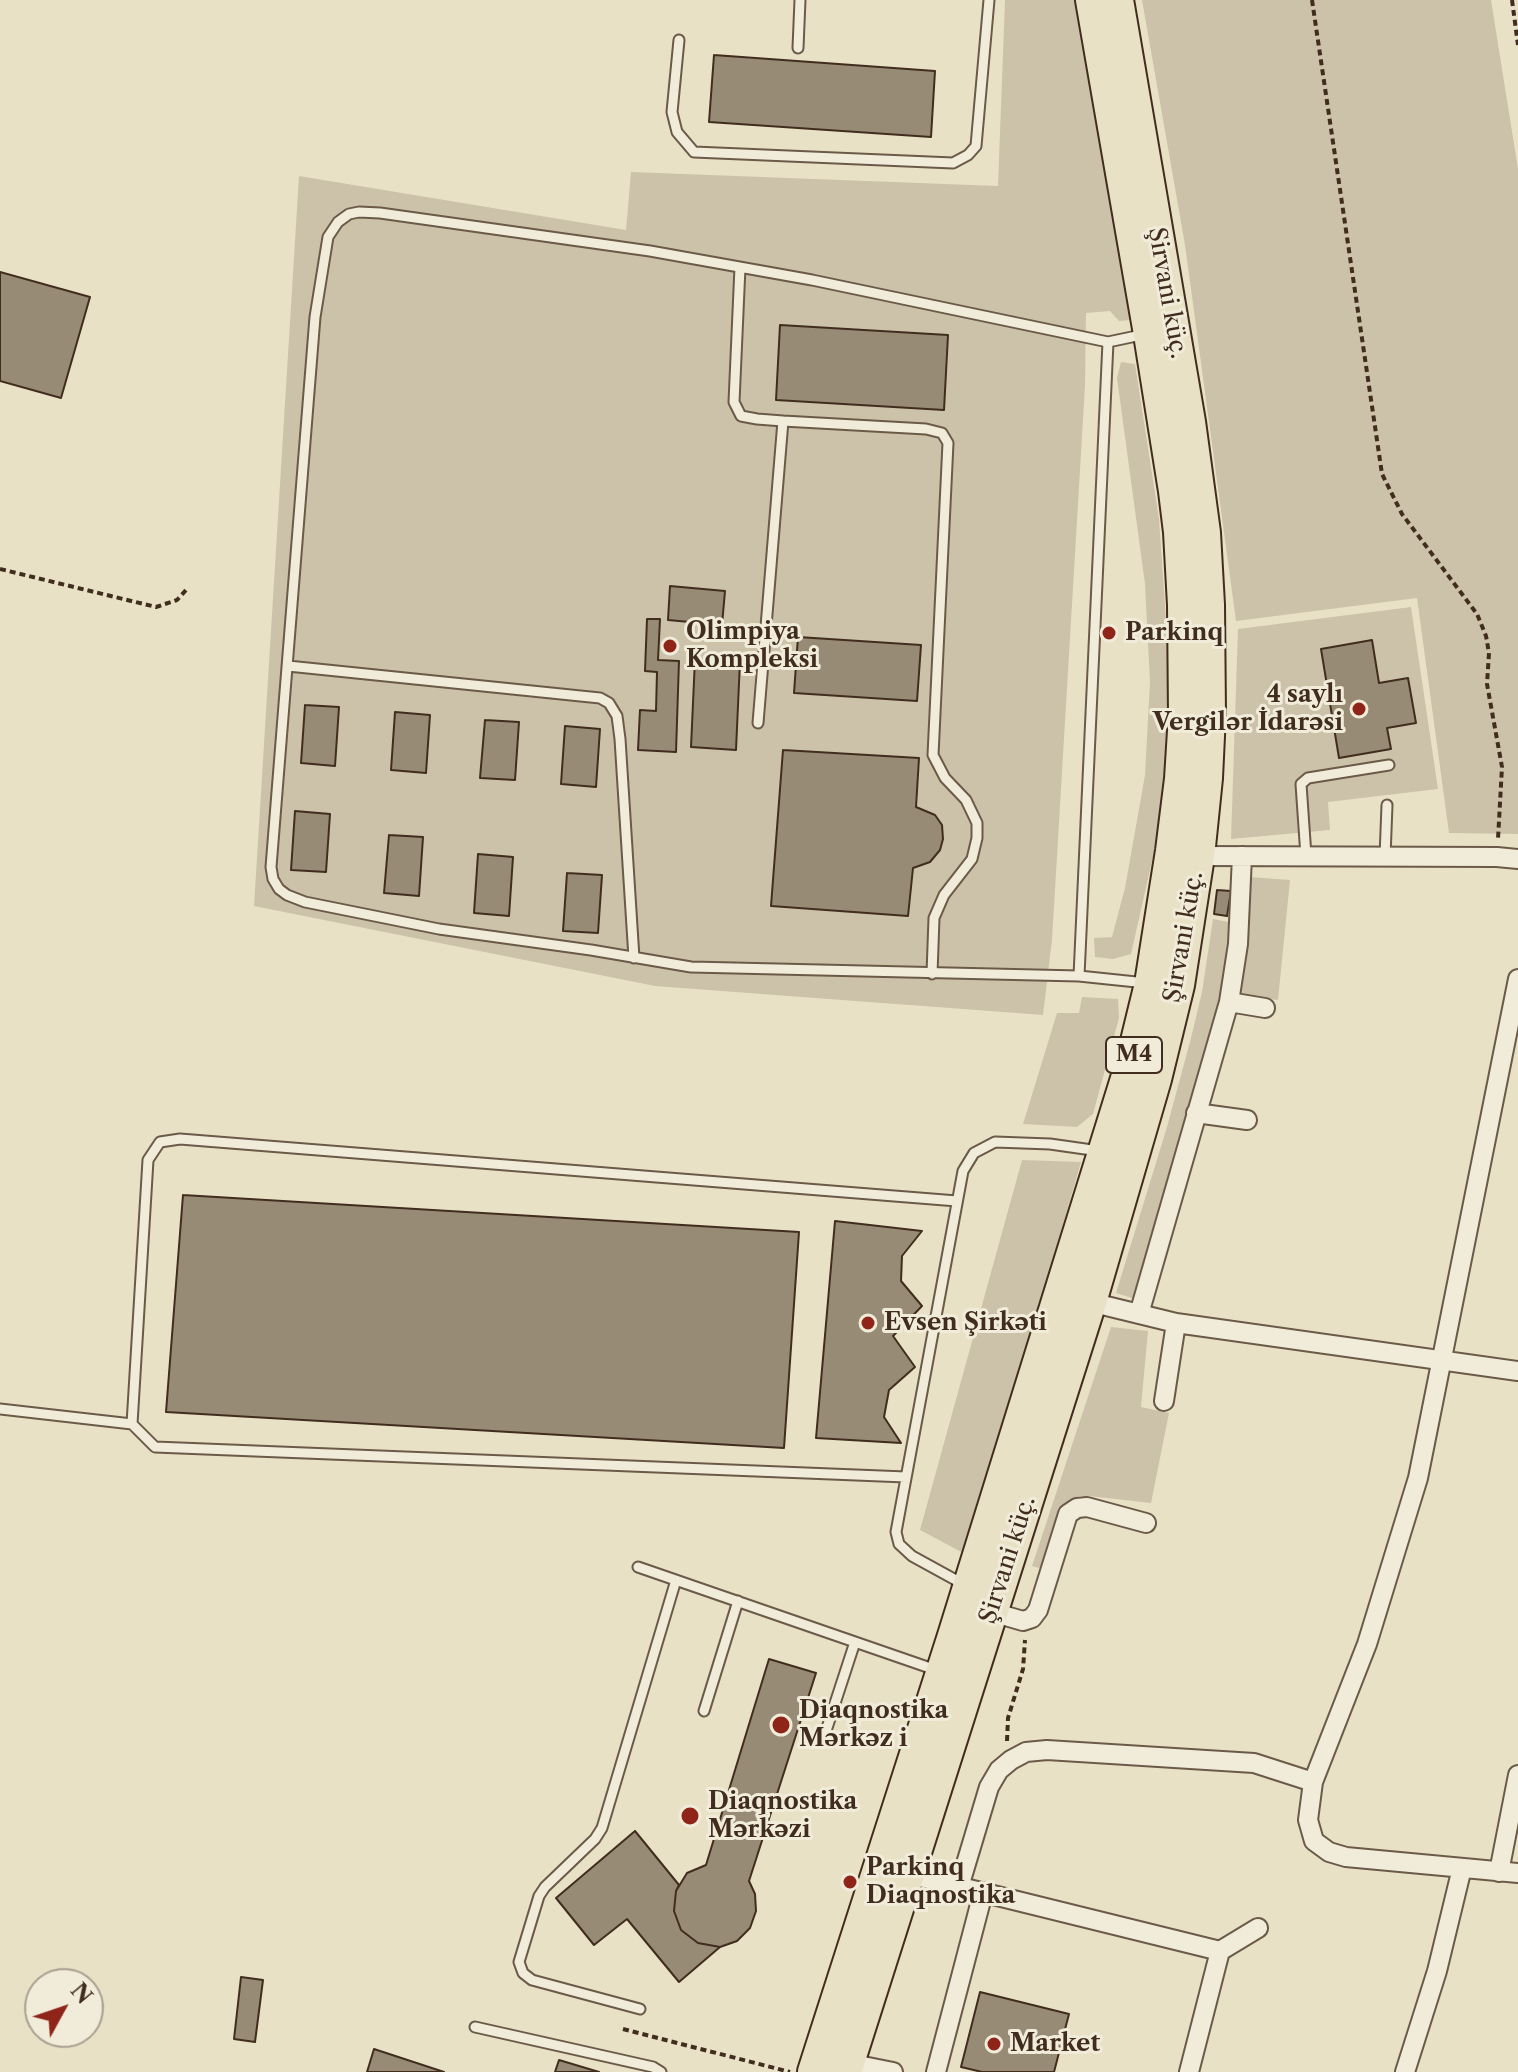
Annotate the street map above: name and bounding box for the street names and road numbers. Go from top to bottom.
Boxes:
street label: Şirvani küç. [1141,225,1193,361]
street label: Şirvani küç. [1158,869,1210,1005]
road number: M4 [1106,1037,1162,1073]
street label: Şirvani küç. [974,1492,1042,1628]

